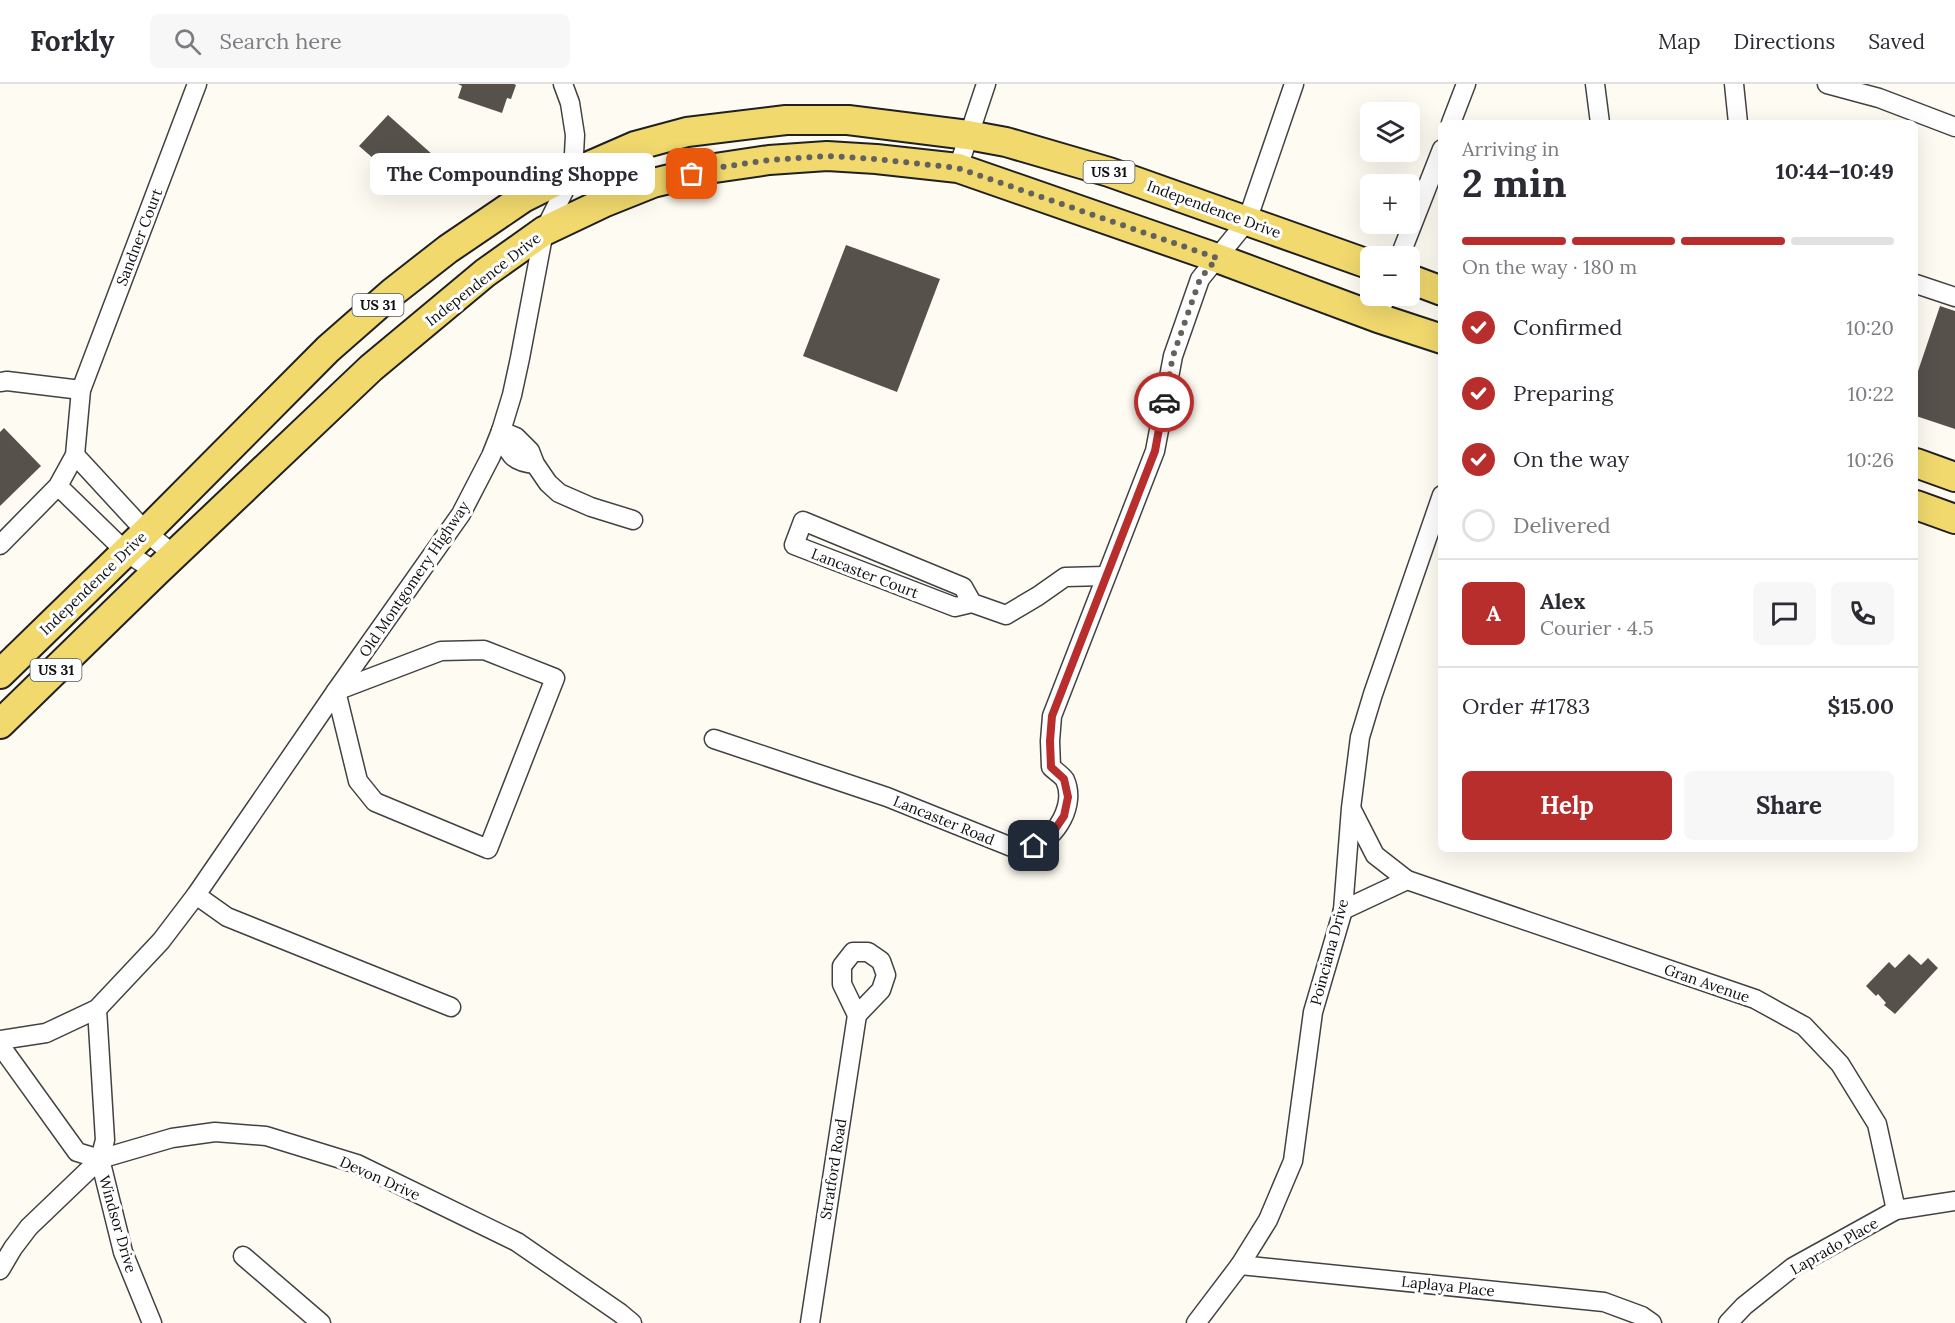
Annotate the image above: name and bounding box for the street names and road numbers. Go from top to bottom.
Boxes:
road number: US 31 [1084,161,1134,183]
street label: Independence Drive [1144,176,1284,242]
street label: Sandner Court [112,186,166,288]
street label: Independence Drive [422,228,544,330]
road number: US 31 [352,294,404,316]
street label: Old Montgomery Highway [355,497,473,661]
street label: Independence Drive [36,527,150,639]
street label: Lancaster Court [809,544,922,602]
road number: US 31 [31,659,82,681]
street label: Lancaster Road [891,791,997,849]
street label: Poinciana Drive [1306,897,1352,1007]
street label: Gran Avenue [1662,959,1752,1007]
street label: Stratford Road [816,1117,850,1221]
street label: Devon Drive [337,1152,423,1204]
street label: Windsor Drive [95,1173,141,1275]
street label: Laprado Place [1787,1213,1881,1279]
street label: Laplaya Place [1400,1272,1496,1300]

